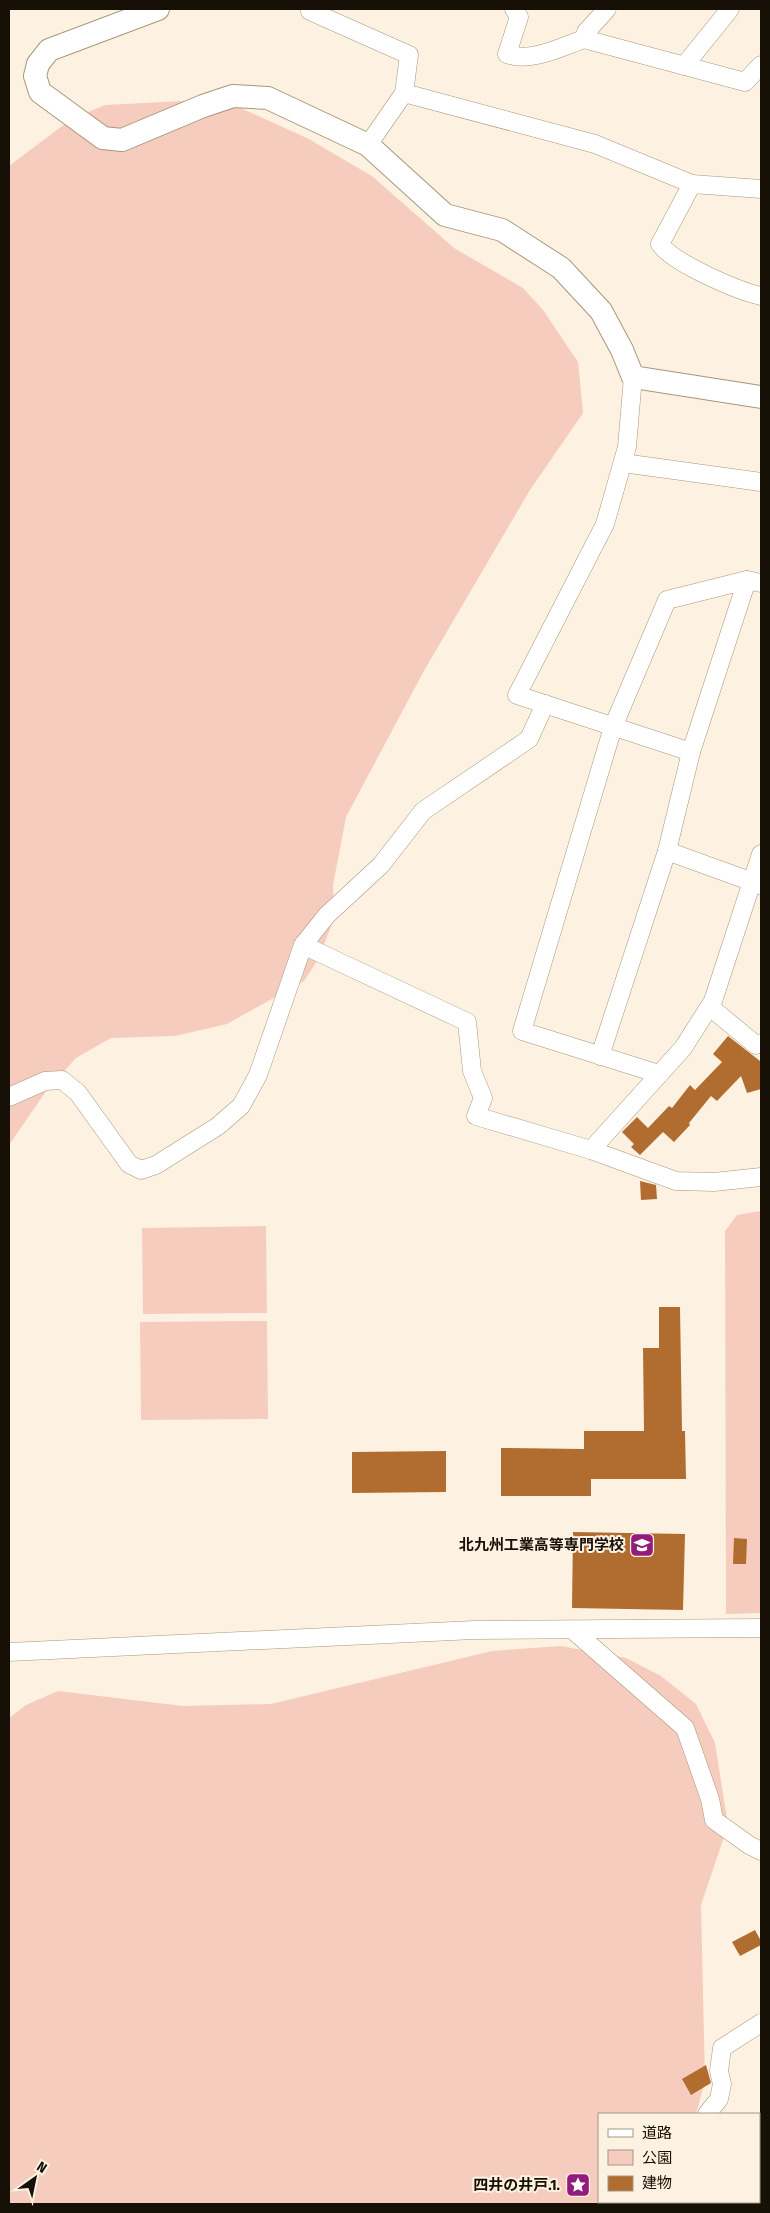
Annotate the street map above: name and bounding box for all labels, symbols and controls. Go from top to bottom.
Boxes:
school or university icon: 北九州工業高等専門学校 [629,1532,655,1558]
place label: 北九州工業高等専門学校 [459,1536,624,1554]
legend [598,2113,760,2203]
text: 道路 [642,2124,672,2142]
text: 公園 [642,2149,672,2167]
north arrow [10,2153,60,2203]
text: N [34,2158,50,2177]
place icon: 四井の井戸.1. [565,2172,591,2198]
text: 建物 [642,2174,672,2192]
place label: 四井の井戸.1. [473,2176,561,2194]

